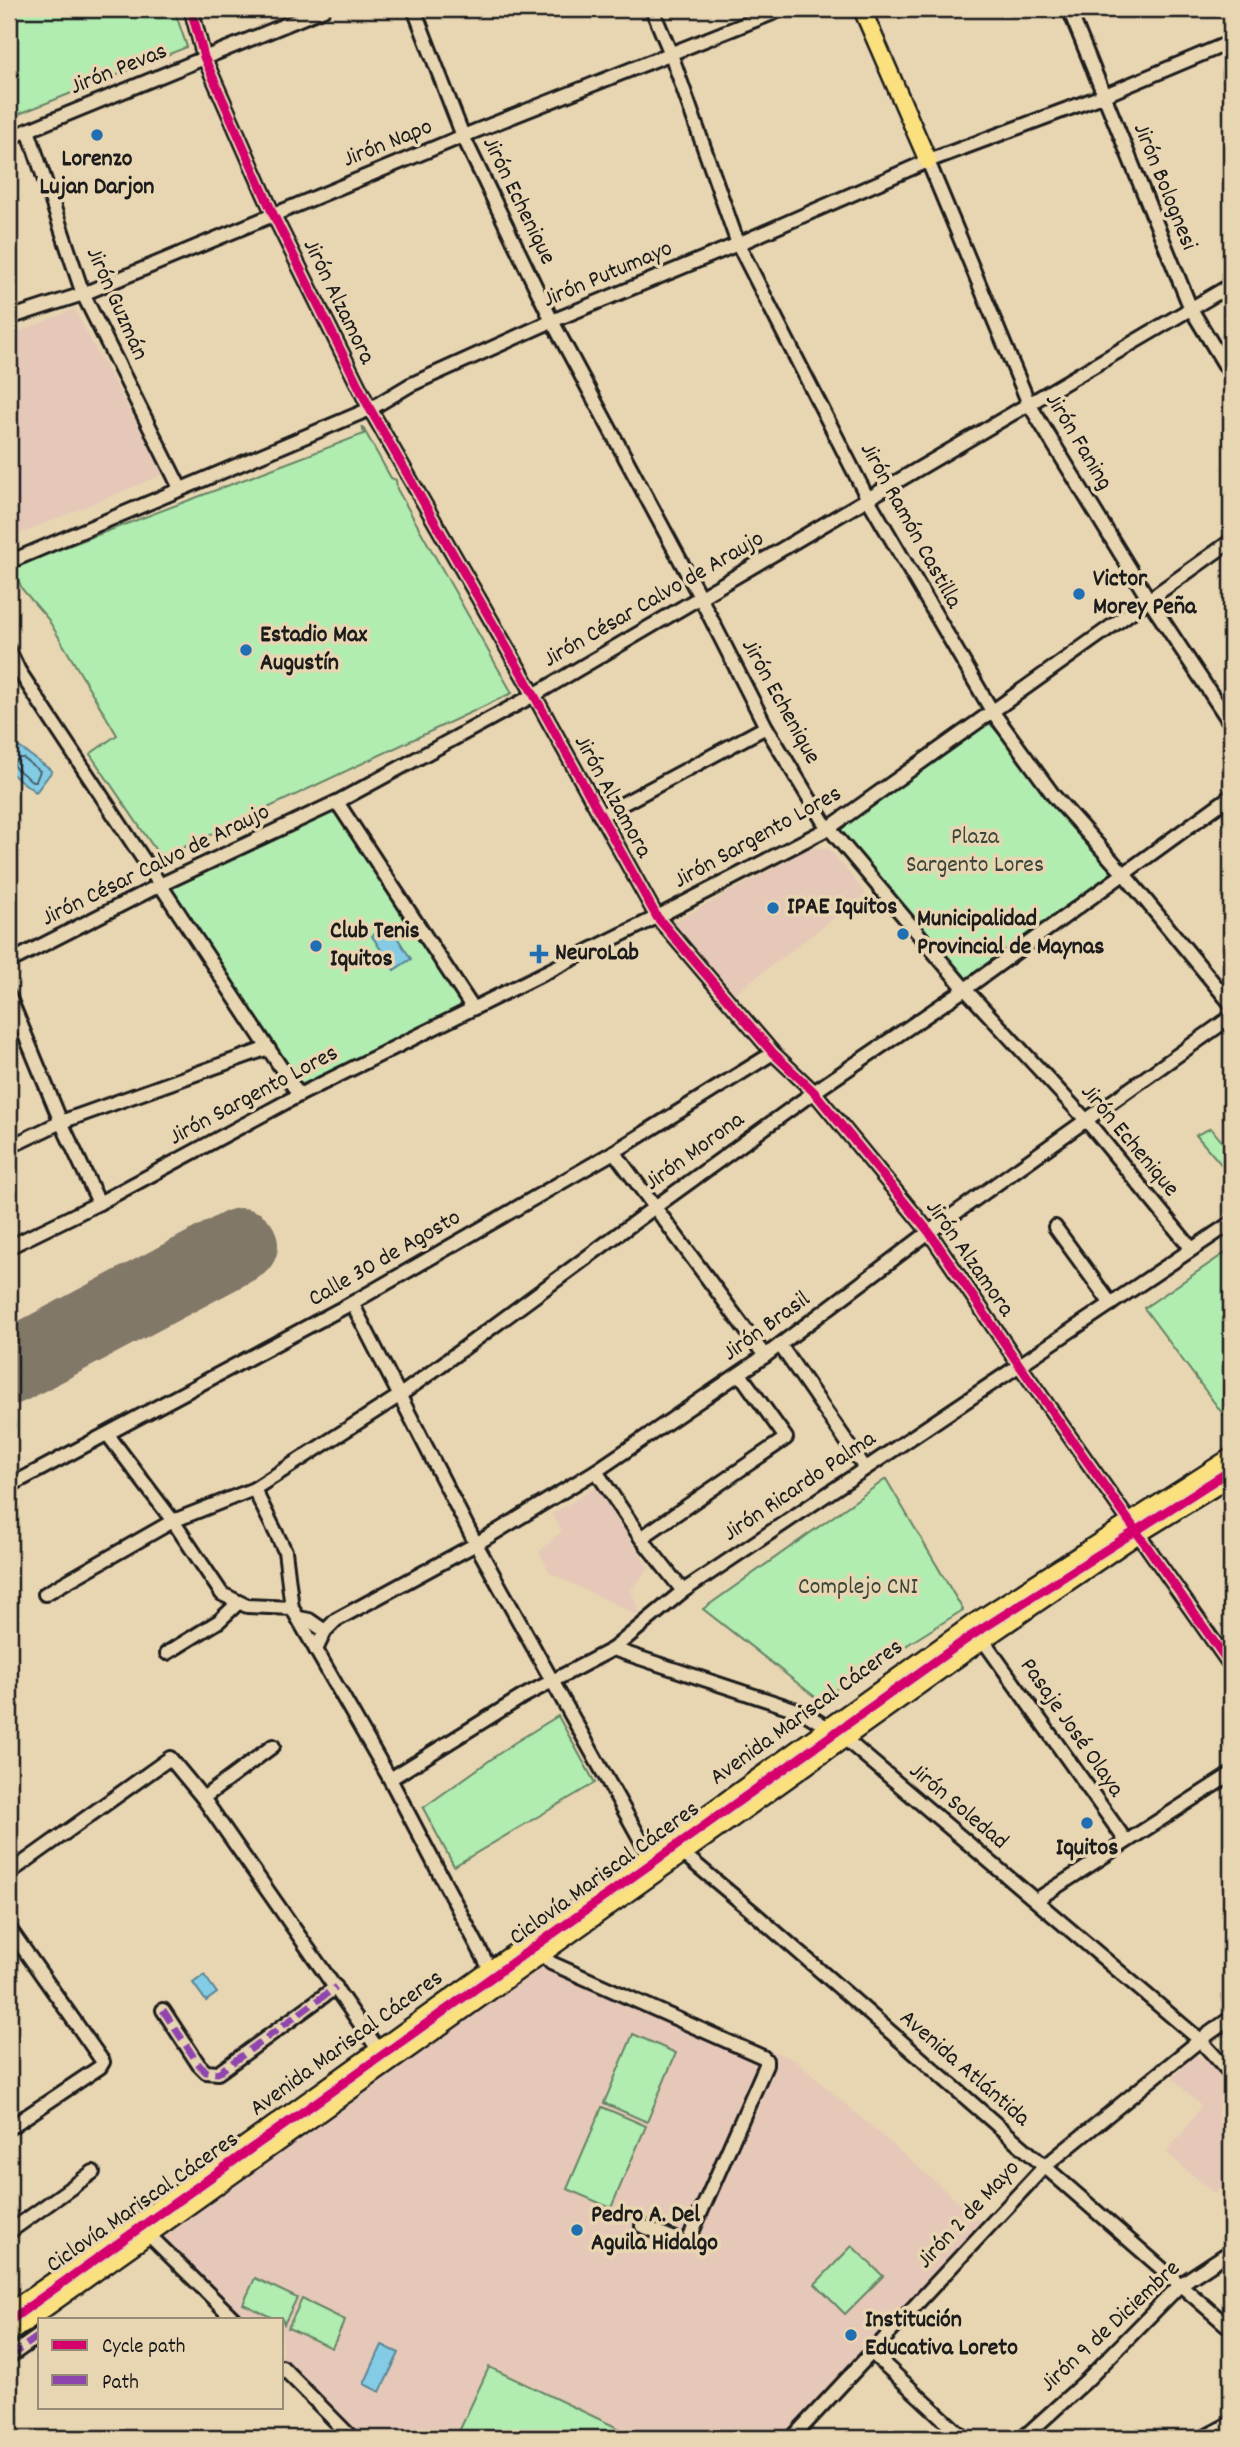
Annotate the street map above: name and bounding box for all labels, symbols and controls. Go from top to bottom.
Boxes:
street label: Jirón Pevas [65,35,173,105]
street label: Jirón Napo [338,111,438,177]
street label: Jirón Bolognesi [1123,118,1205,256]
marker: Lorenzo Lujan Darjon [89,127,105,143]
street label: Jirón Echenique [472,131,564,271]
place label: Lorenzo Lujan Darjon [40,143,154,205]
street label: Jirón Putumayo [538,232,678,318]
street label: Jirón Alzamora [293,234,383,371]
street label: Jirón Guzmán [76,242,156,366]
street label: Jirón Faning [1036,387,1120,497]
street label: Jirón Ramón Castilla [850,437,970,616]
street label: Jirón César Calvo de Araujo [537,523,771,677]
place label: Victor Morey Peña [1093,563,1197,625]
marker: Victor Morey Peña [1071,586,1087,602]
place label: Estadio Max Augustín [260,619,367,681]
street label: Jirón Echenique [732,633,828,771]
marker: Estadio Max Augustín [238,642,254,658]
street label: Jirón Alzamora [564,729,660,865]
street label: Jirón Sargento Lores [668,778,848,898]
street label: Jirón César Calvo de Araujo [36,796,276,936]
park label: Plaza Sargento Lores [906,821,1044,883]
place label: IPAE Iquitos [787,891,897,925]
marker: IPAE Iquitos [765,900,781,916]
place label: Municipalidad Provincial de Maynas [917,903,1104,965]
place label: Club Tenis Iquitos [330,915,420,977]
marker: Municipalidad Provincial de Maynas [895,926,911,942]
place label: NeuroLab [555,937,639,971]
marker: Club Tenis Iquitos [308,938,324,954]
marker: NeuroLab [529,944,549,964]
street label: Jirón Sargento Lores [163,1037,345,1155]
street label: Jirón Echenique [1071,1077,1187,1205]
street label: Jirón Morona [638,1104,753,1200]
street label: Jirón Alzamora [916,1194,1022,1325]
street label: Calle 30 de Agosto [302,1202,468,1316]
street label: Jirón Brasil [716,1283,818,1370]
street label: Jirón Ricardo Palma [717,1423,884,1551]
park label: Complejo CNI [798,1571,919,1605]
street label: Avenida Mariscal Cáceres [703,1631,911,1795]
street label: Pasaje José Olaya [1010,1652,1132,1805]
street label: Jirón Soledad [901,1755,1015,1859]
street label: Ciclovía Mariscal Cáceres [503,1793,707,1955]
marker: Iquitos [1079,1815,1095,1831]
place label: Iquitos [1056,1832,1118,1866]
street label: Avenida Mariscal Cáceres [243,1962,451,2126]
street label: Avenida Atlántida [891,2002,1037,2136]
street label: Ciclovía Mariscal Cáceres [40,2124,246,2282]
street label: Jirón 2 de Mayo [909,2153,1029,2277]
place label: Pedro A. Del Aguila Hidalgo [591,2199,718,2261]
marker: Pedro A. Del Aguila Hidalgo [569,2222,585,2238]
street label: Jirón 9 de Diciembre [1033,2253,1189,2401]
place label: Institución Educativa Loreto [865,2304,1018,2366]
legend [38,2318,284,2408]
marker: Institución Educativa Loreto [843,2327,859,2343]
text: Cycle path [102,2333,185,2363]
text: Path [102,2369,139,2399]

